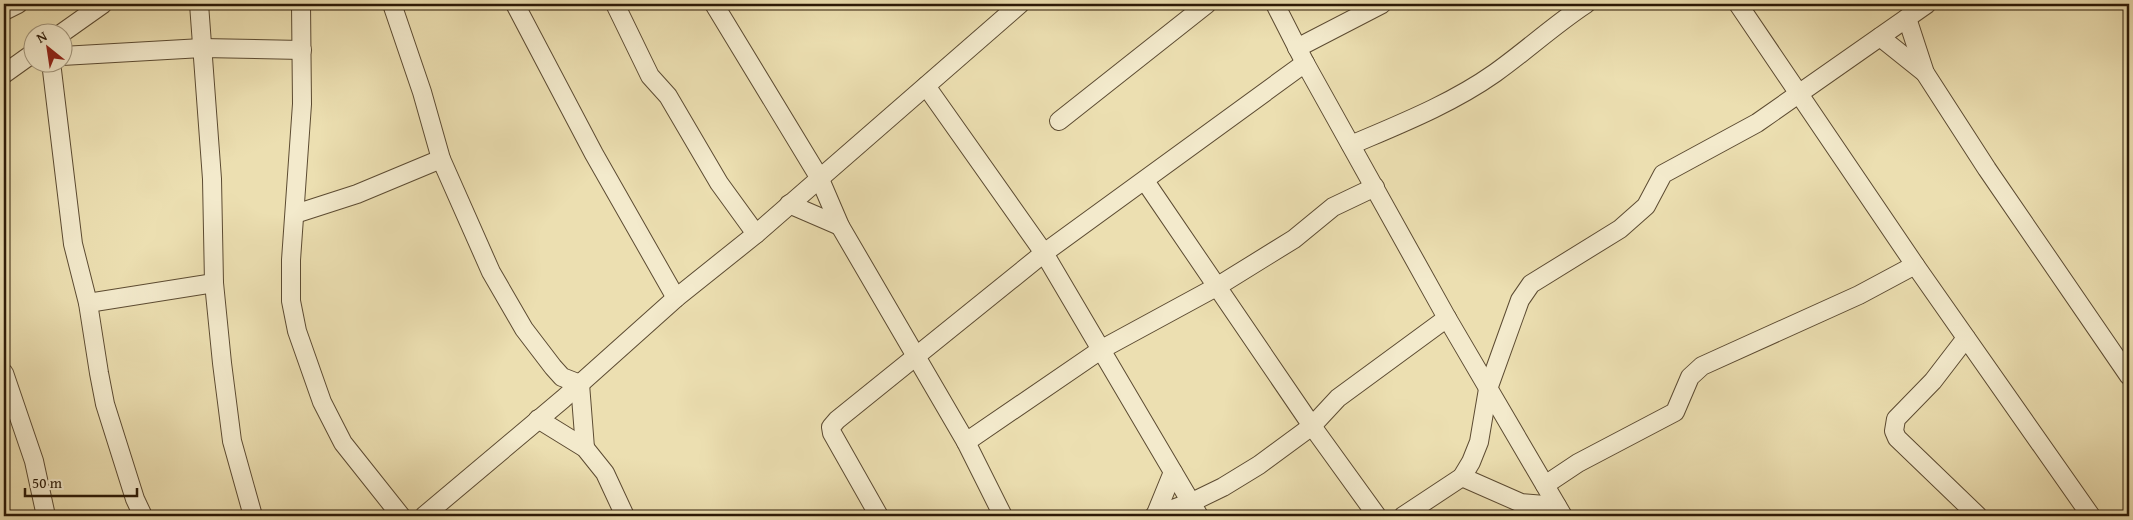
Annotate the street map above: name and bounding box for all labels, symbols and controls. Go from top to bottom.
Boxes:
north arrow [22,22,72,72]
text: N [32,25,51,48]
scale bar [25,465,138,497]
text: 50 m [32,472,63,493]

